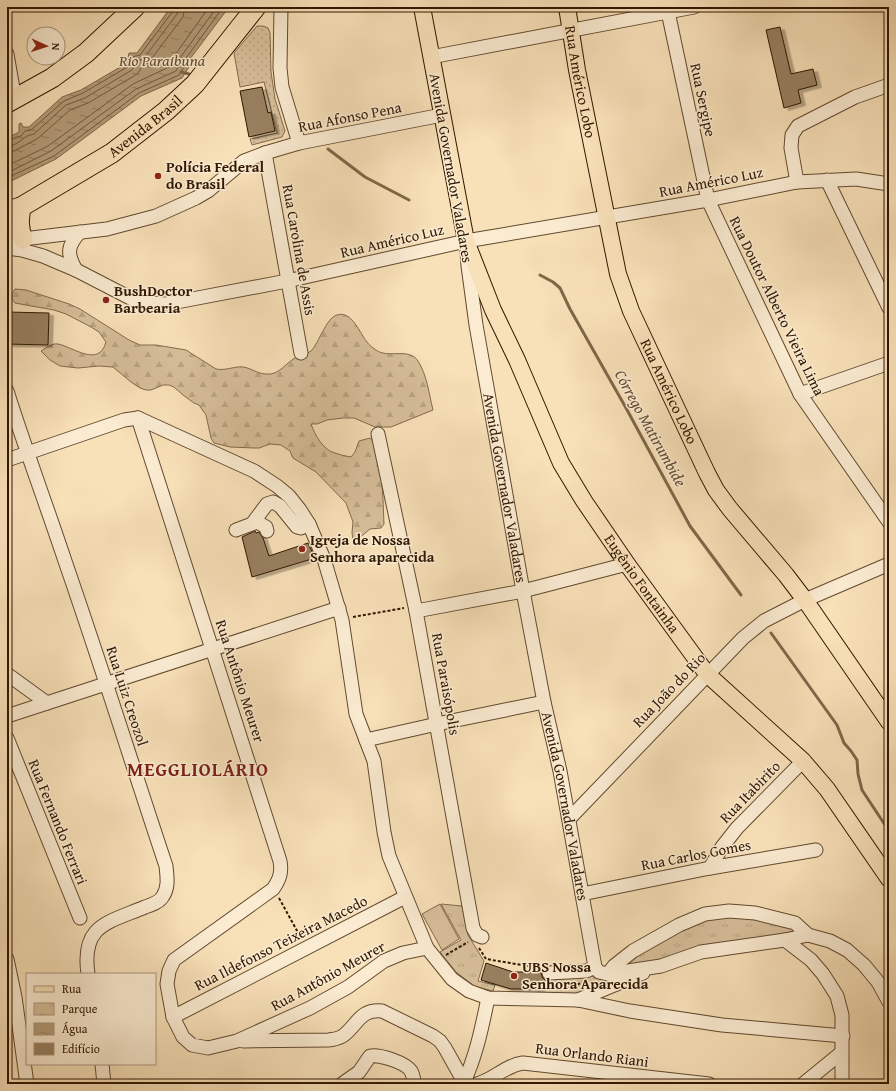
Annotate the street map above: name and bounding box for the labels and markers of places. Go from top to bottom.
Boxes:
place label: Polícia Federal do Brasil [166,156,265,194]
marker: Polícia Federal do Brasil [153,171,163,181]
place label: BushDoctor Barbearia [114,280,193,318]
marker: BushDoctor Barbearia [101,295,111,305]
place label: Igreja de Nossa Senhora aparecida [310,529,435,567]
marker: Igreja de Nossa Senhora aparecida [297,544,307,554]
place label: UBS Nossa Senhora Aparecida [522,956,649,994]
marker: UBS Nossa Senhora Aparecida [509,971,519,981]

